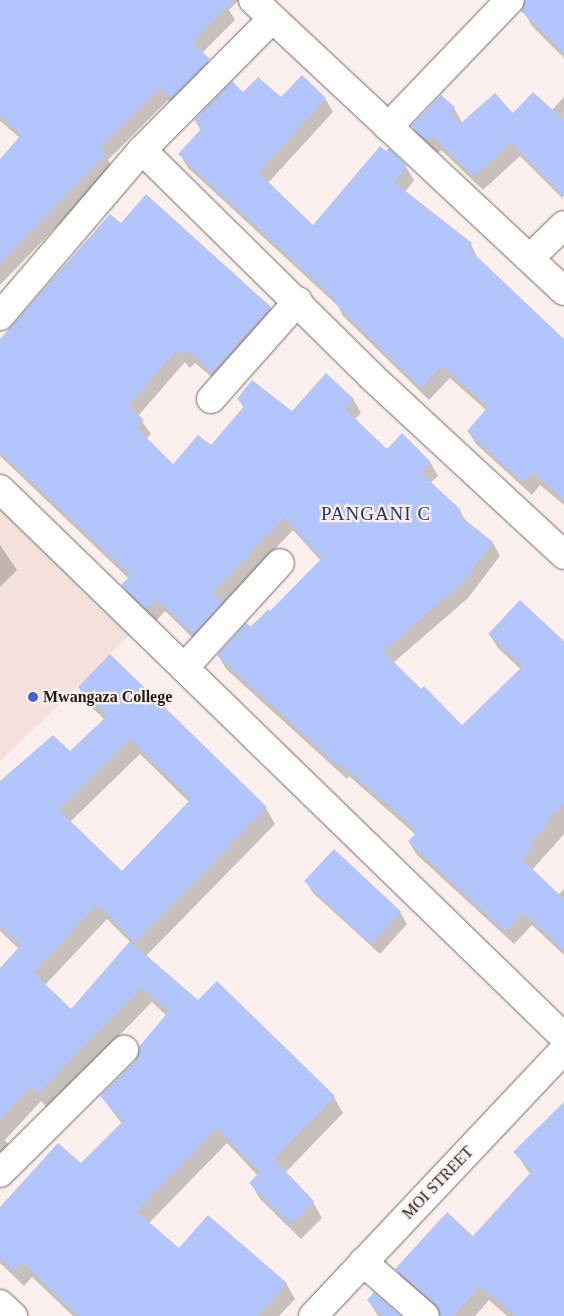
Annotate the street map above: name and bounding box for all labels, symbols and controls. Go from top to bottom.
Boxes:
district label: PANGANI C [320,503,432,525]
place label: Mwangaza College [43,687,172,707]
marker: Mwangaza College [27,691,39,703]
street label: MOI STREET [399,1143,477,1223]

